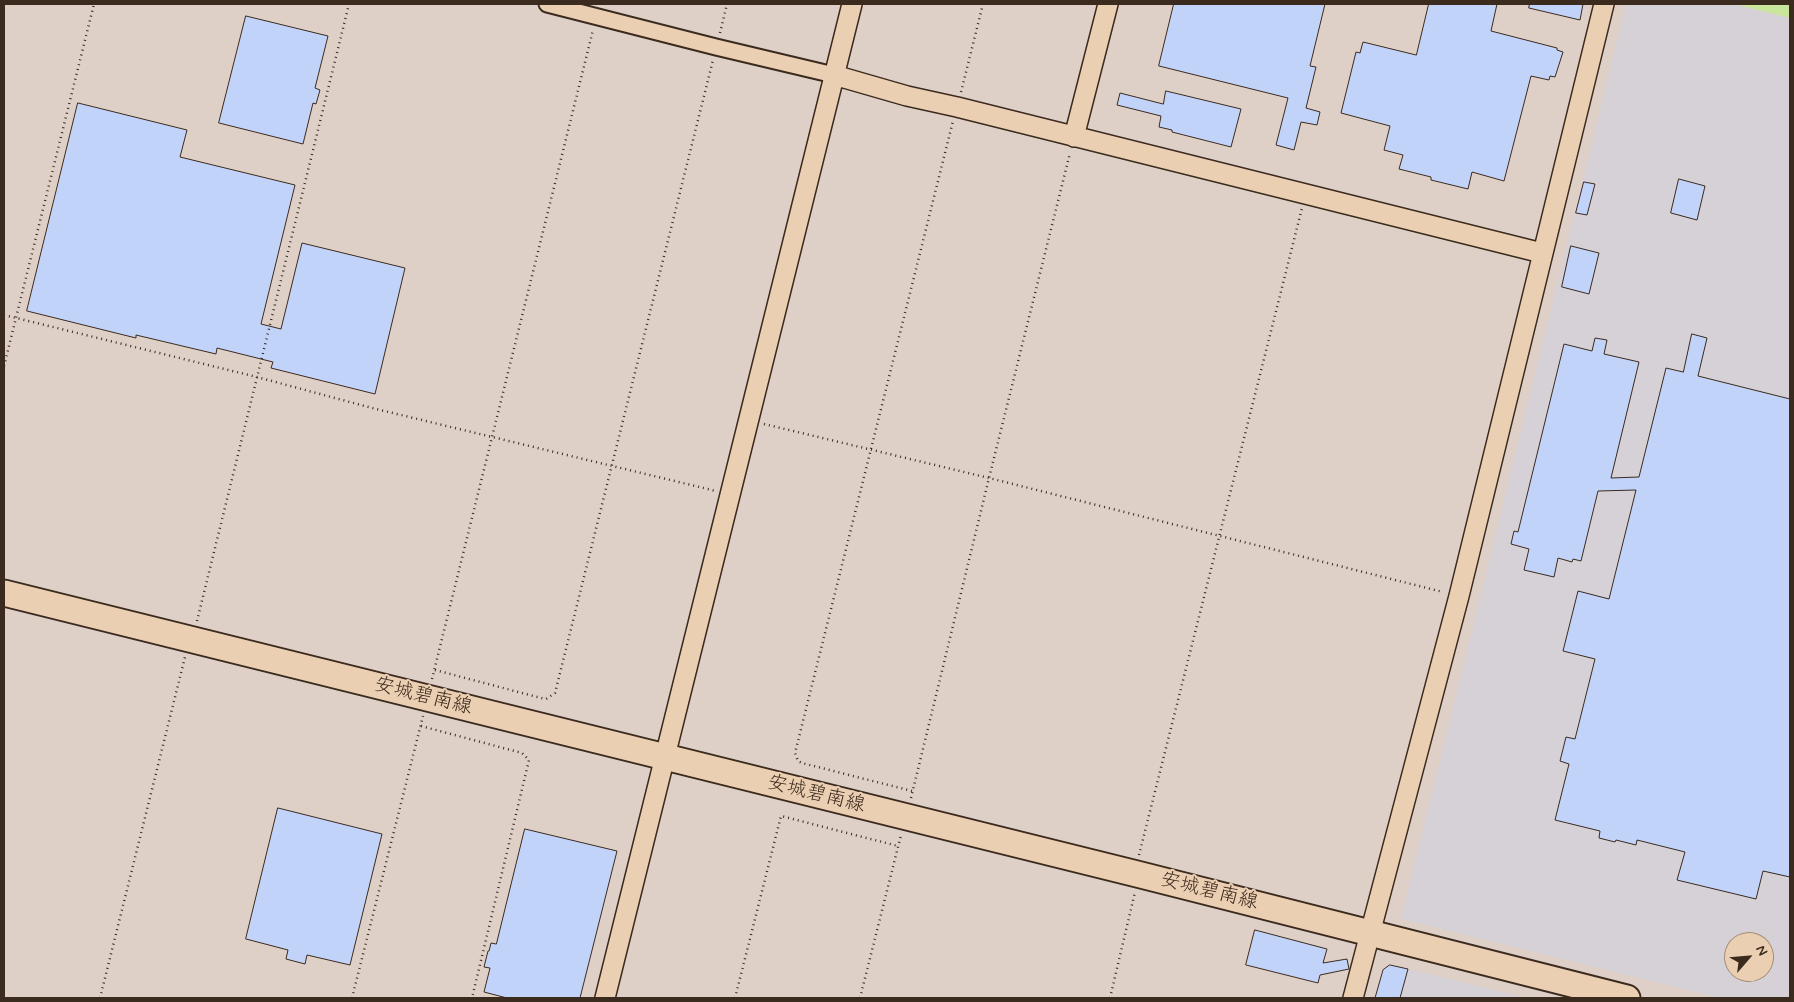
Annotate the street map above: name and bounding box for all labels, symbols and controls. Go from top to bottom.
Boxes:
street label: 安城碧南線 [372,673,474,721]
street label: 安城碧南線 [765,771,867,819]
street label: 安城碧南線 [1158,868,1260,916]
north arrow [1724,932,1774,982]
text: N [1751,942,1772,959]

